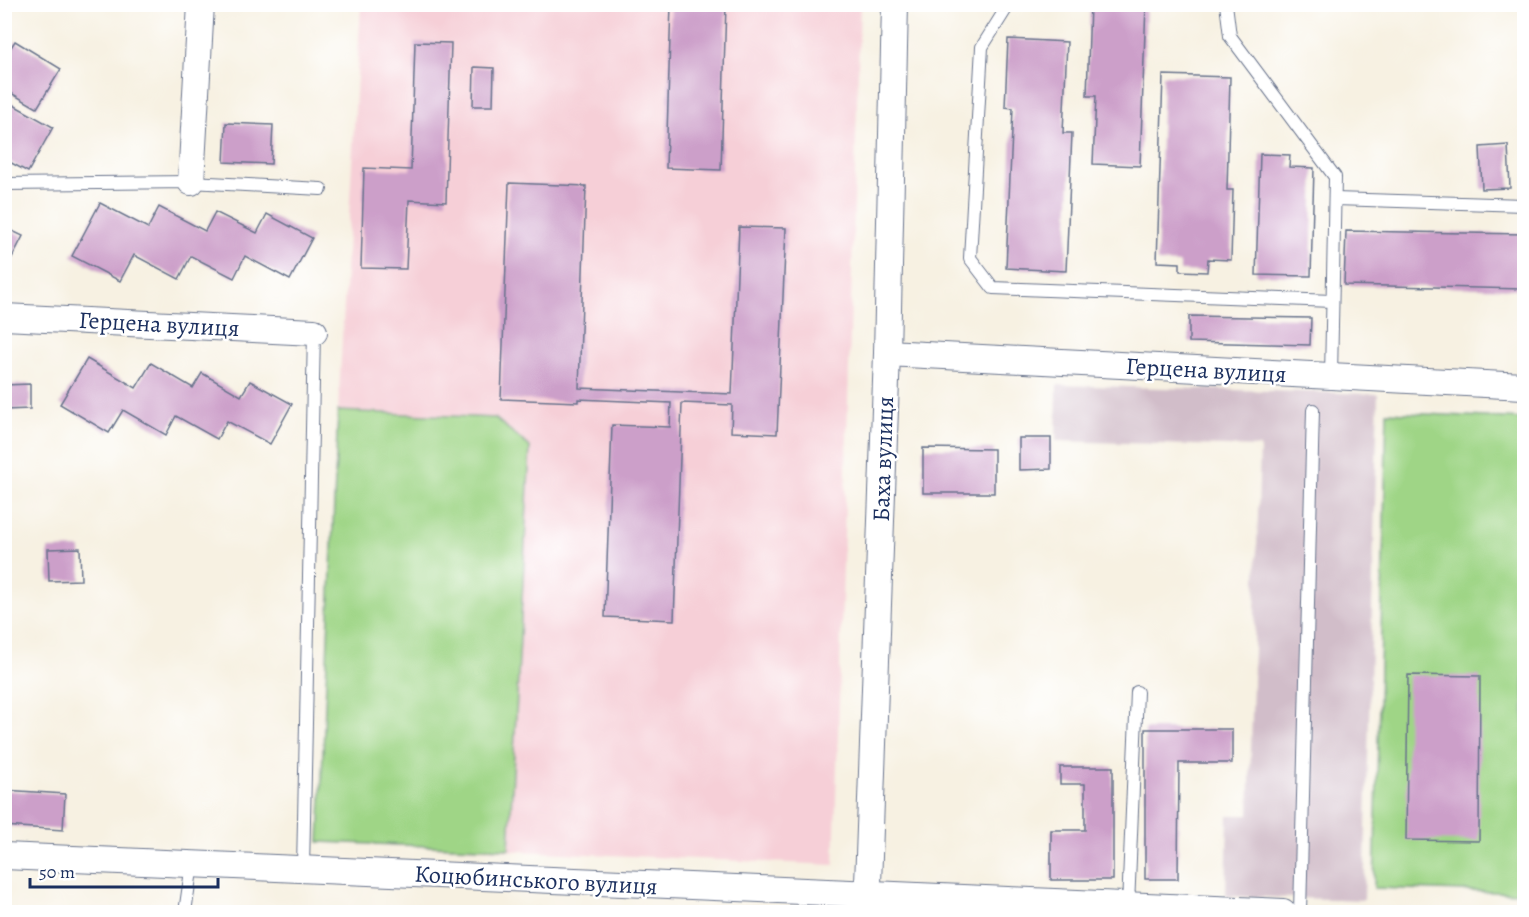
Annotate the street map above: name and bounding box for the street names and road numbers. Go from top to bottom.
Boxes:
street label: Герцена вулиця [78,304,240,344]
street label: Герцена вулиця [1125,350,1287,390]
street label: Баха вулиця [865,396,901,522]
street label: Коцюбинського вулиця [414,858,658,902]

